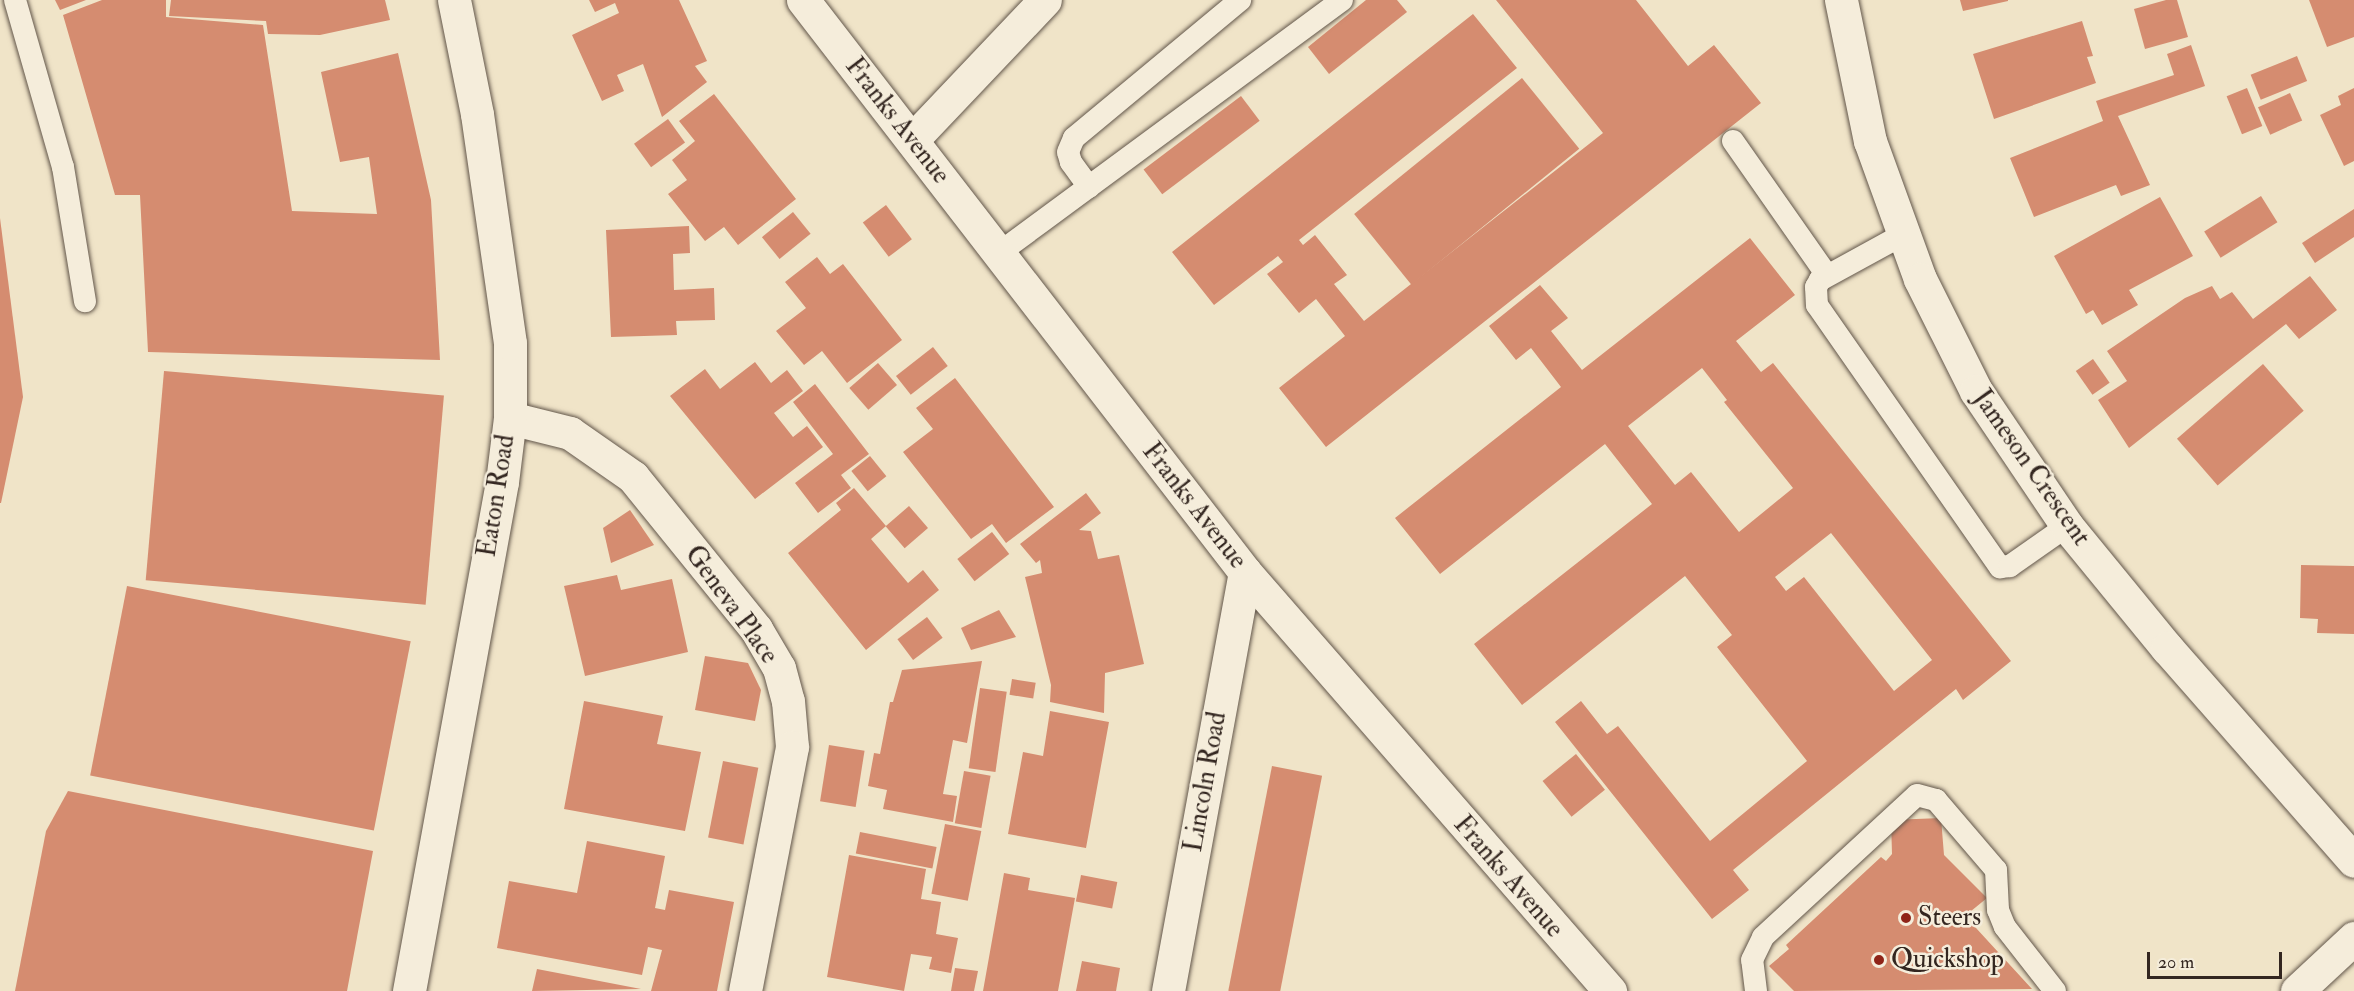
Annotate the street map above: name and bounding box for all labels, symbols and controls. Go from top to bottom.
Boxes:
street label: Franks Avenue [838,52,956,190]
street label: Jameson Crescent [1966,384,2096,552]
street label: Eaton Road [472,433,522,559]
street label: Franks Avenue [1135,437,1253,575]
street label: Geneva Place [678,540,784,670]
street label: Lincoln Road [1178,709,1234,855]
street label: Franks Avenue [1447,810,1569,944]
place label: Steers [1918,902,1981,934]
marker: Steers [1899,911,1913,925]
scale bar [2150,940,2285,978]
place label: Quickshop [1891,944,2004,976]
text: 20 m [2158,951,2194,974]
marker: Quickshop [1872,953,1886,967]

